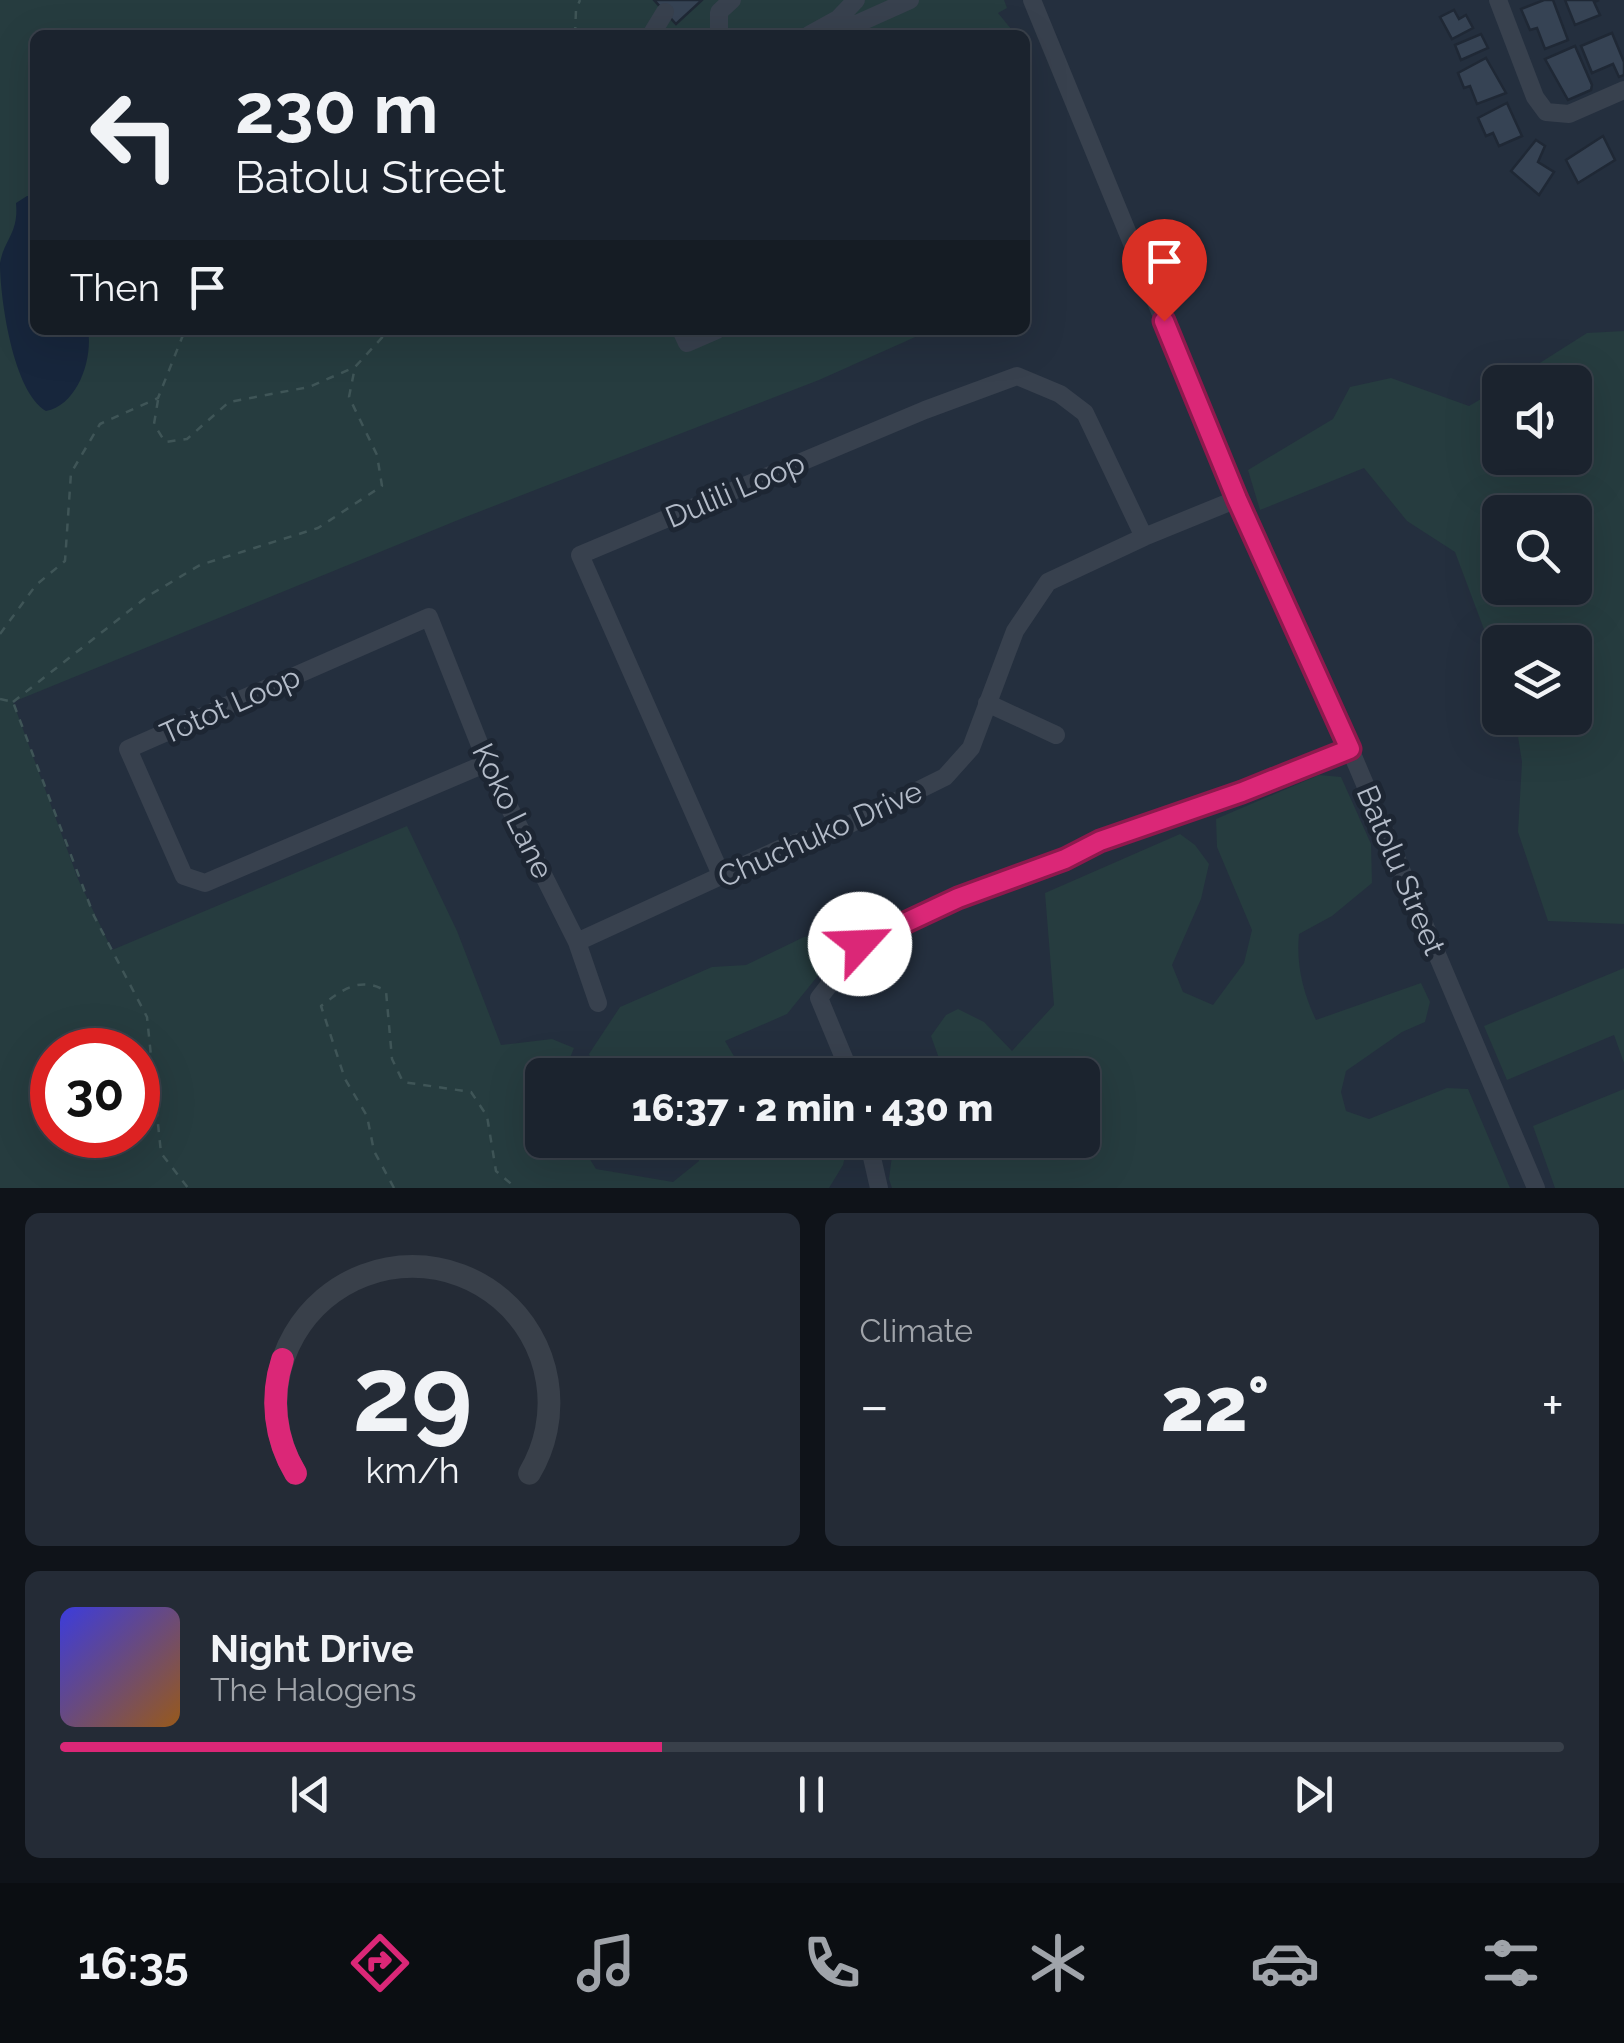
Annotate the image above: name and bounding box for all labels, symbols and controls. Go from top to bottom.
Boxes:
text: 230 m [235,67,439,149]
icon: left [70,70,200,200]
text: Batolu Street [235,151,506,204]
pin [1122,219,1207,322]
icon: arrive [1137,234,1192,289]
icon: arrive [180,260,235,315]
text: Then [70,265,160,310]
map controls [1482,365,1592,735]
button: sound [1482,365,1592,475]
street label: Dulili Loop [660,445,810,535]
button: search [1482,495,1592,605]
button: layers [1482,625,1592,735]
street label: Totot Loop [155,659,305,751]
street label: Koko Lane [465,738,561,884]
street label: Chuchuko Drive [712,773,928,895]
street label: Batolu Street [1350,780,1452,960]
position arrow [808,892,912,996]
speed limit sign: 30 [30,1028,160,1158]
text: 16:37 · 2 min · 430 m [632,1085,993,1130]
text: Climate [860,1312,973,1349]
text: 29 [352,1333,472,1455]
text: 22° [1161,1360,1270,1449]
text: − [860,1373,889,1438]
text: + [1541,1373,1564,1438]
text: km/h [365,1449,459,1491]
text: Night Drive [210,1626,414,1671]
text: The Halogens [210,1671,416,1708]
icon: previous [283,1767,338,1822]
icon: pause [784,1767,839,1822]
icon: next [1286,1767,1341,1822]
icon: directions [345,1928,415,1998]
icon: music [571,1928,641,1998]
icon: phone [797,1928,867,1998]
icon: climate [1023,1928,1093,1998]
icon: car [1250,1928,1320,1998]
icon: filters [1476,1928,1546,1998]
text: 16:35 [78,1937,189,1990]

